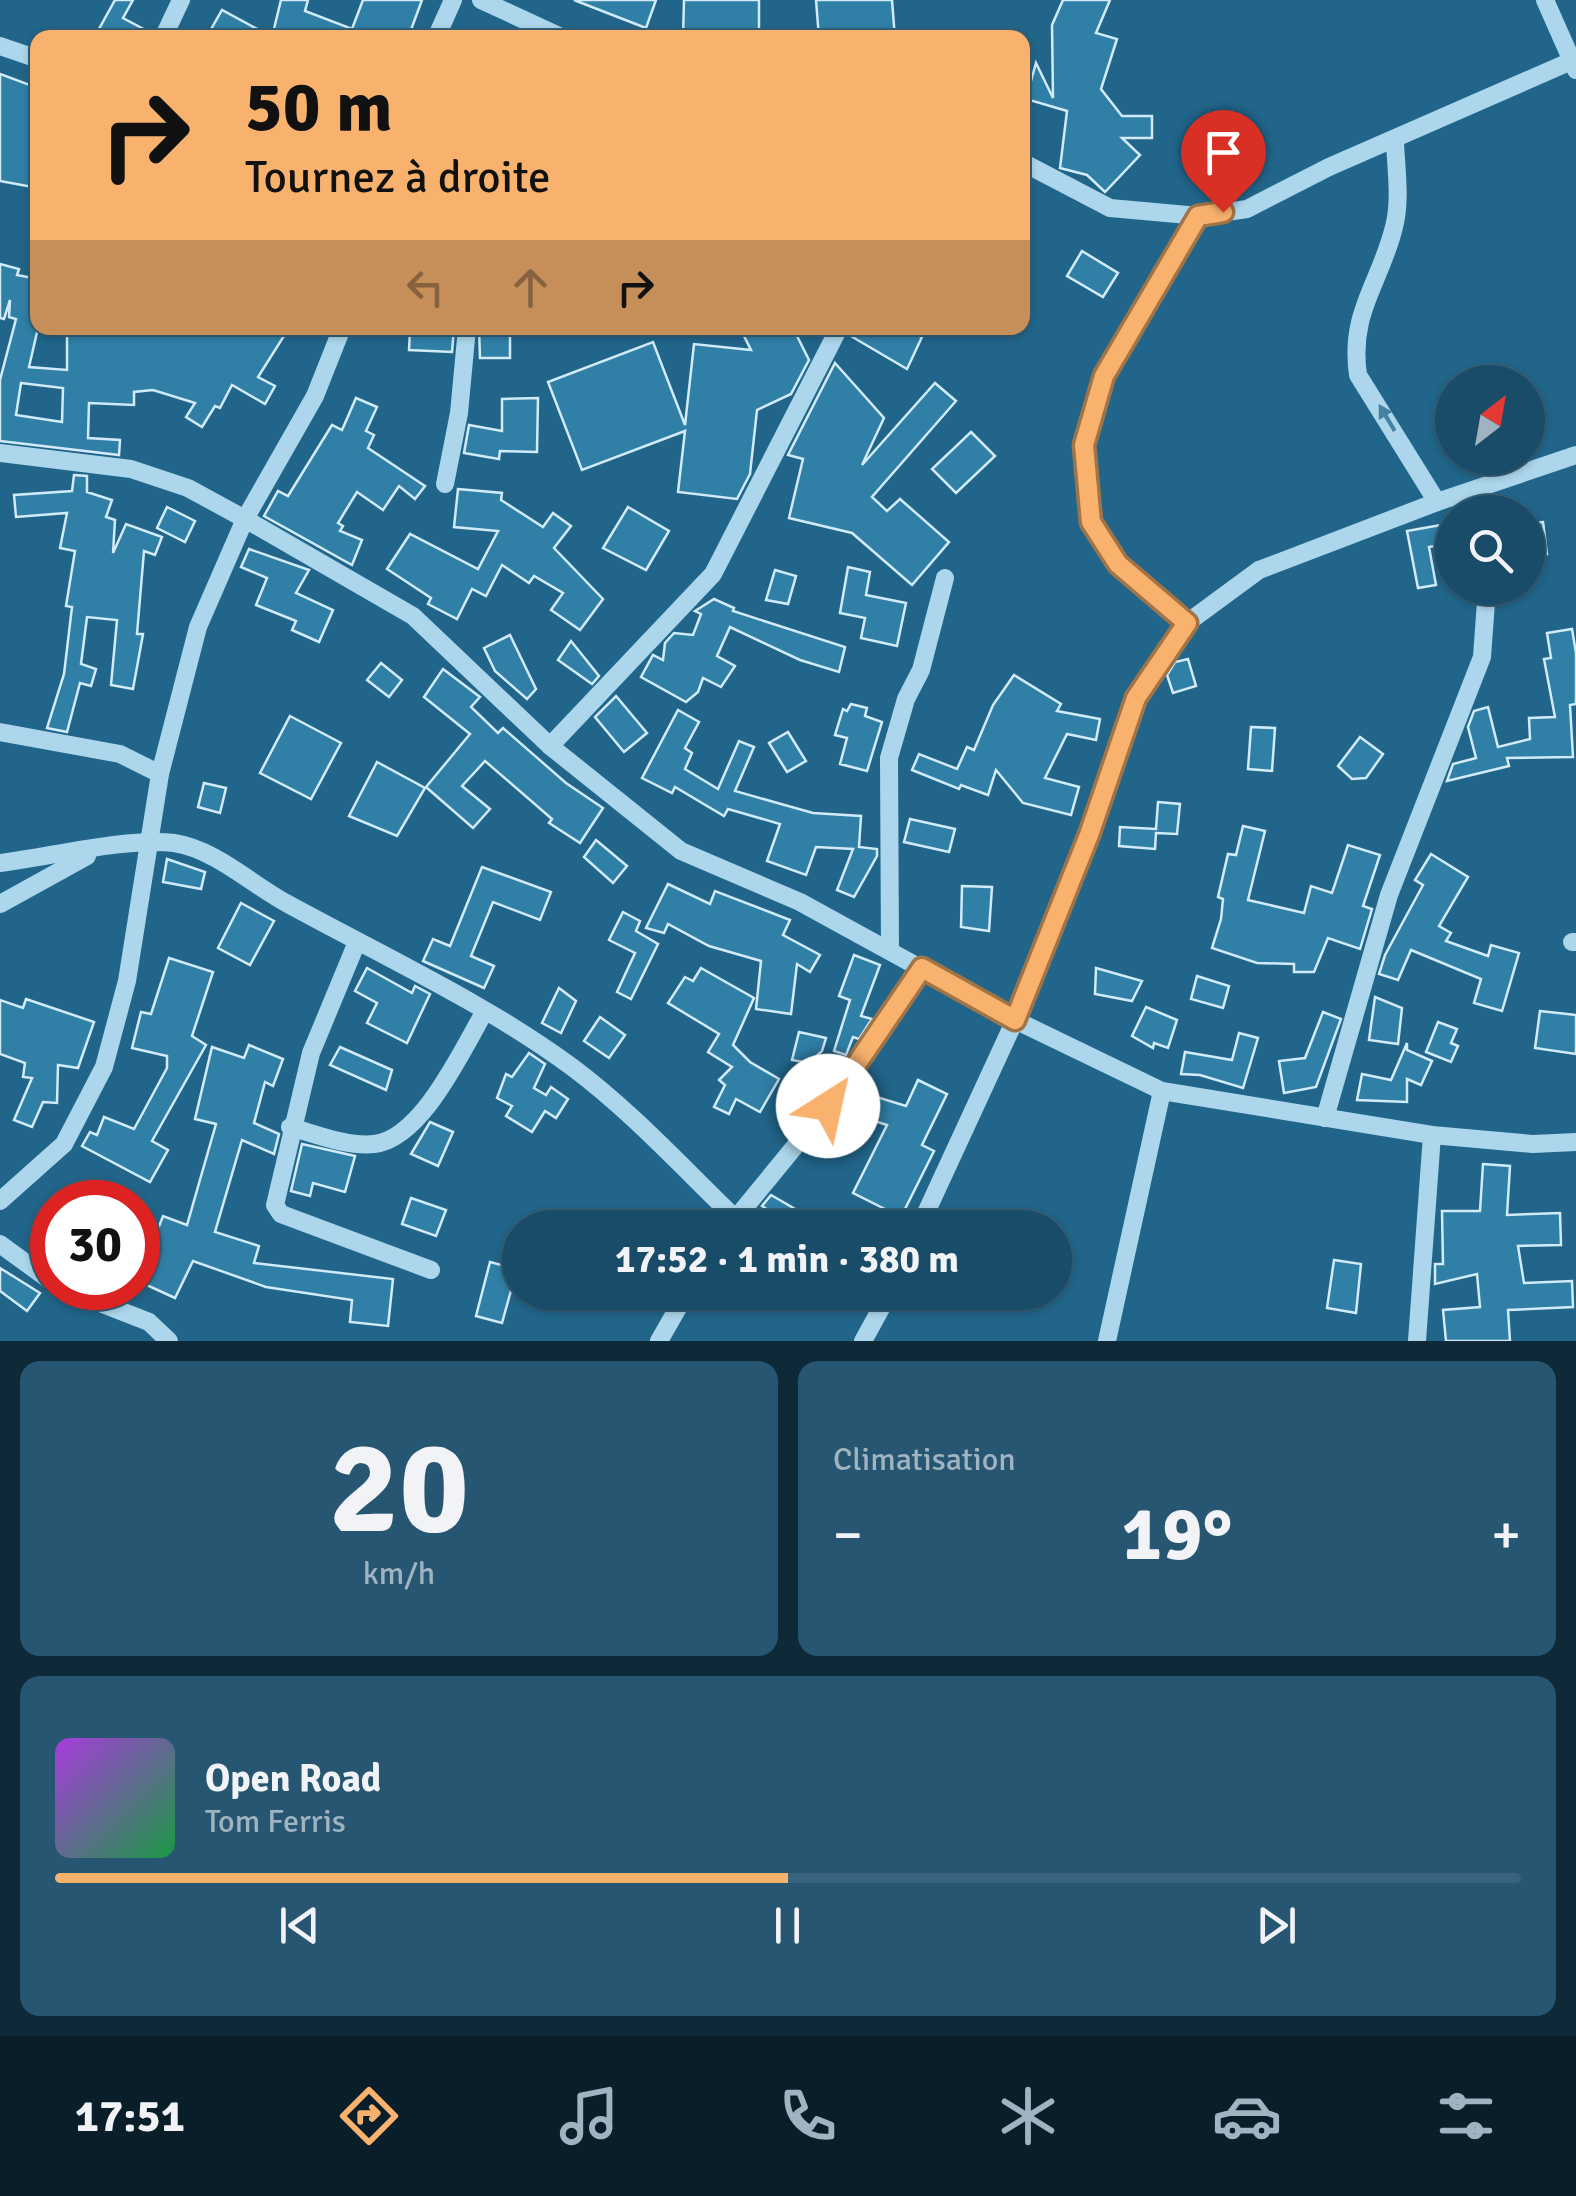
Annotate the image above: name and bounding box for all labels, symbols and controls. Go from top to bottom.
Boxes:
text: 50 m [245,64,393,150]
icon: right [80,70,210,200]
pin [1181,110,1266,213]
icon: arrive [1196,125,1251,180]
text: Tournez à droite [245,150,551,205]
icon: left [398,260,453,315]
icon: ahead [503,260,558,315]
icon: right [608,260,663,315]
north arrow [1435,365,1545,475]
map controls [1435,365,1545,605]
one-way arrow [1379,404,1396,432]
button: search [1435,495,1545,605]
position arrow [776,1054,880,1158]
speed limit sign: 30 [30,1180,160,1310]
text: 17:52 · 1 min · 380 m [615,1236,959,1283]
text: 20 [329,1409,469,1569]
text: Climatisation [833,1440,1016,1479]
text: 19° [1122,1488,1233,1581]
text: − [833,1501,863,1569]
text: + [1491,1501,1521,1569]
text: km/h [363,1554,435,1593]
text: Open Road [205,1755,381,1802]
text: Tom Ferris [205,1802,346,1841]
icon: previous [272,1898,327,1953]
icon: pause [760,1898,815,1953]
icon: next [1249,1898,1304,1953]
icon: directions [334,2081,404,2151]
icon: music [554,2081,624,2151]
icon: phone [773,2081,843,2151]
icon: climate [993,2081,1063,2151]
icon: car [1212,2081,1282,2151]
icon: filters [1431,2081,1501,2151]
text: 17:51 [75,2089,185,2144]

